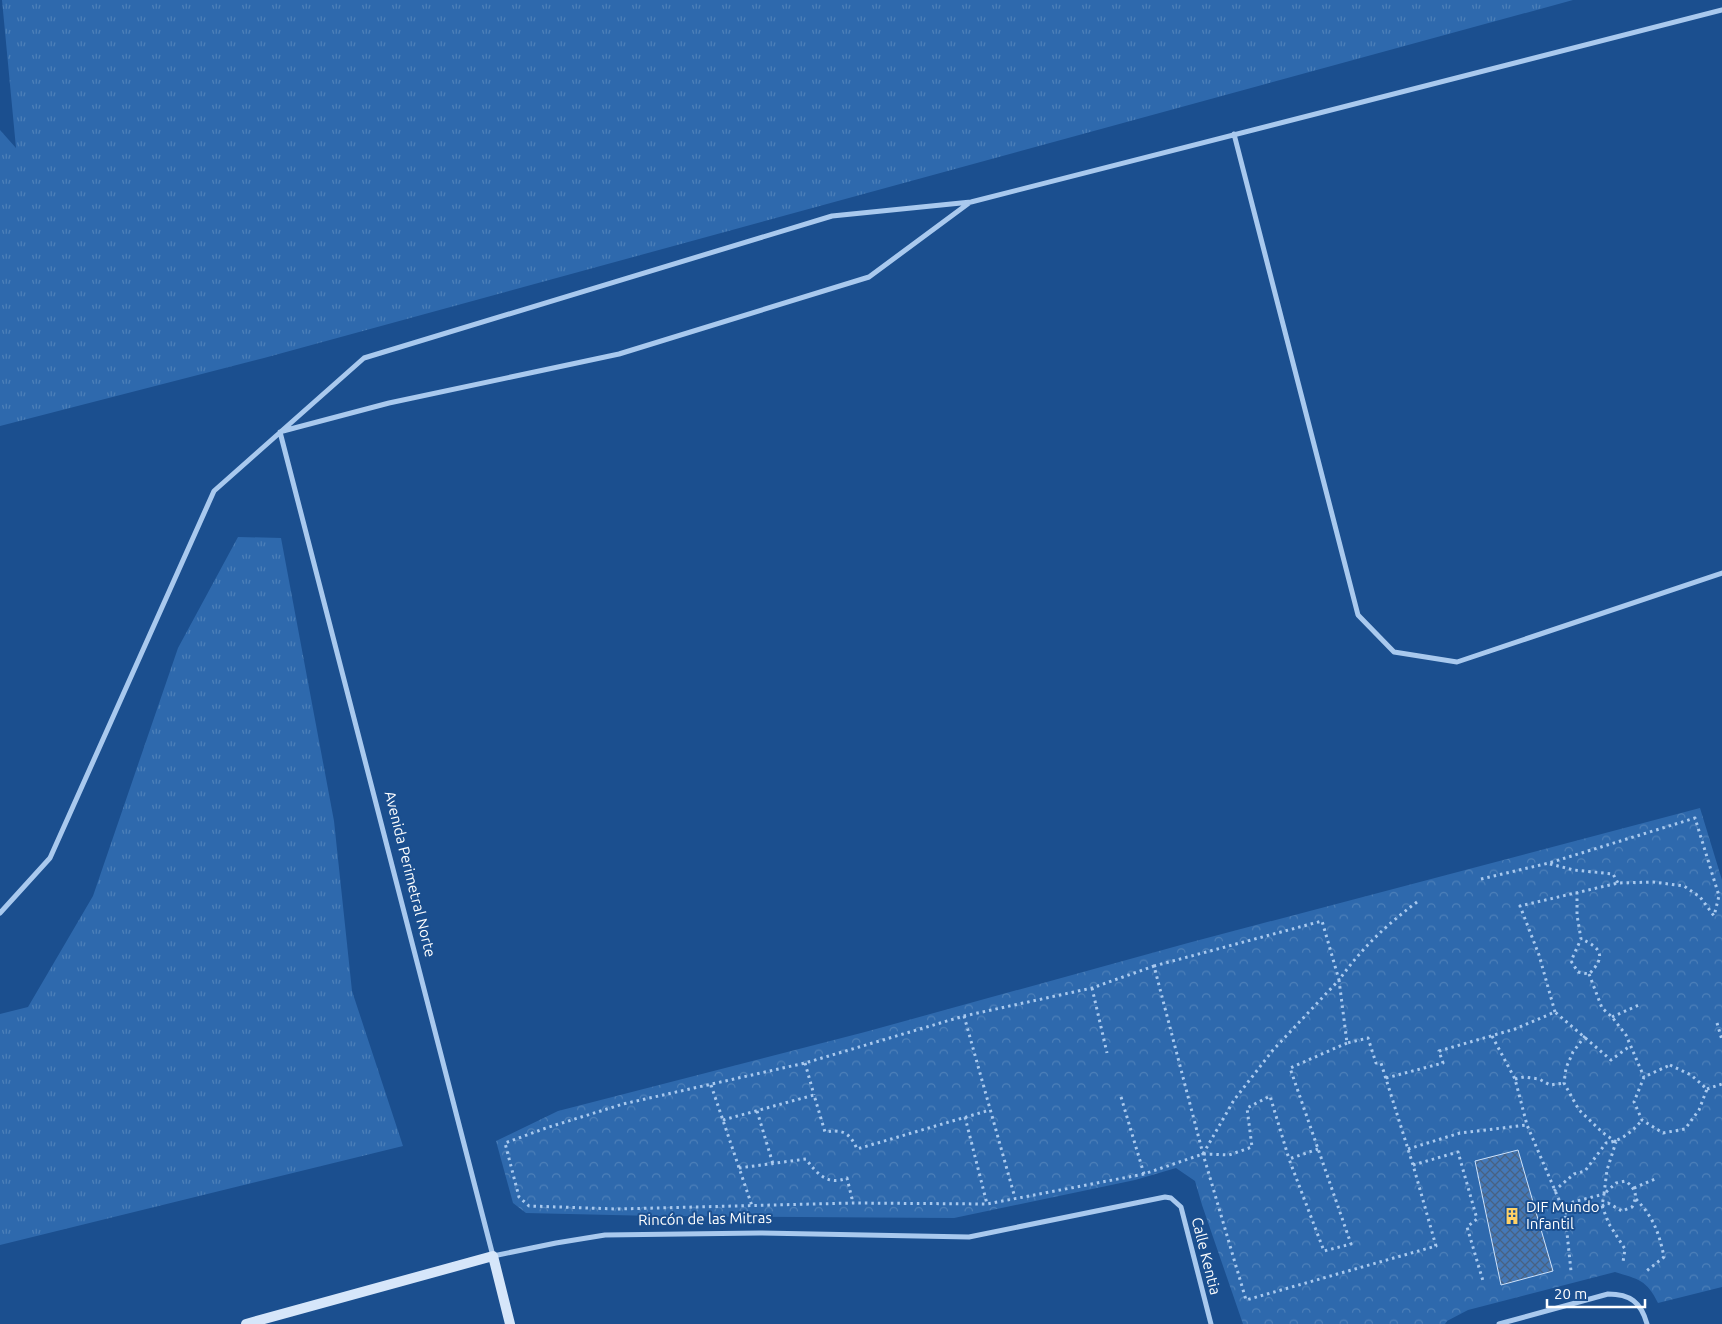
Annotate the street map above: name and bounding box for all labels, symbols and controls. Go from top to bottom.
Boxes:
street label: Avenida Perimetral Norte [382,789,439,959]
place label: DIF Mundo Infantil [1526,1198,1599,1232]
building icon: DIF Mundo Infantil [1502,1206,1522,1226]
street label: Rincón de las Mitras [638,1209,772,1228]
street label: Calle Kentia [1189,1215,1224,1297]
scale bar [1547,1276,1644,1308]
text: 20 m [1554,1285,1587,1302]

